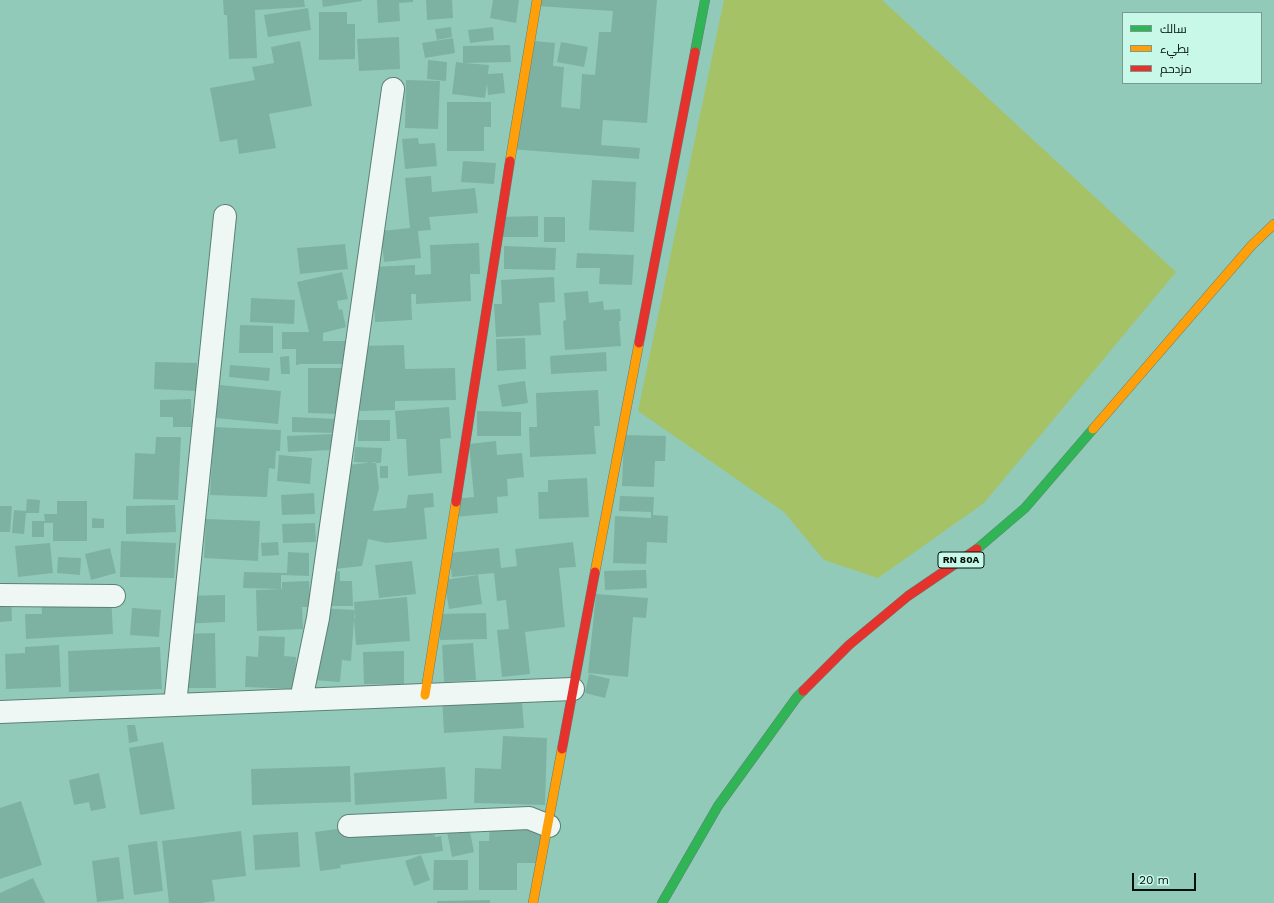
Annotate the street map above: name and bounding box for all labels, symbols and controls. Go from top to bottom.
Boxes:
legend [1122,12,1262,84]
text: سالك [1160,22,1187,36]
text: بطيء [1160,42,1189,56]
text: مزدحم [1160,62,1192,76]
road number: RN 80A [938,552,984,568]
scale bar [1134,865,1198,891]
text: 20 m [1139,873,1169,887]

